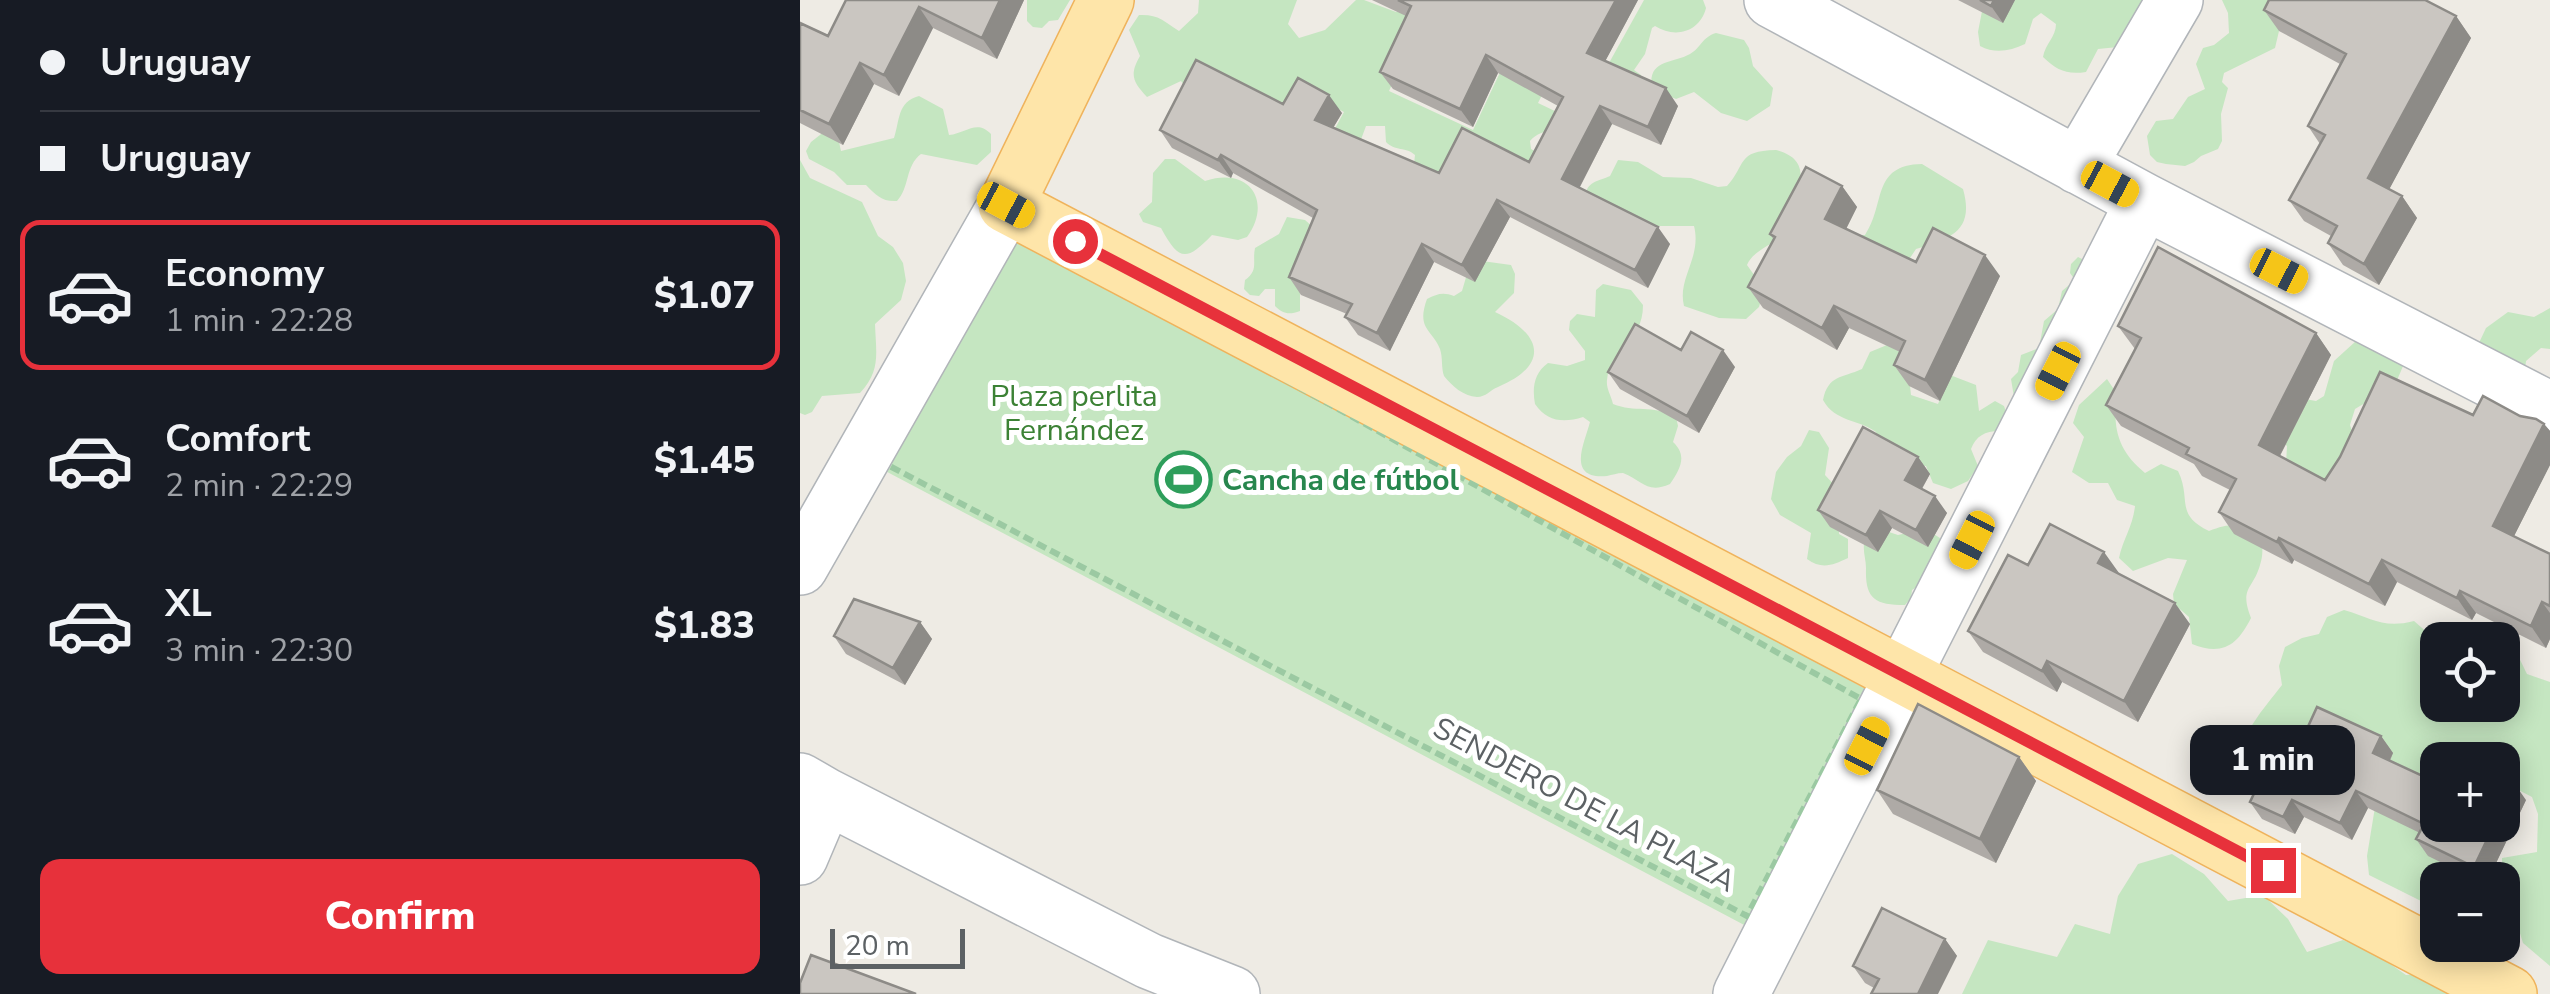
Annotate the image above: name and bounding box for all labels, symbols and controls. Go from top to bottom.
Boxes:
text: Uruguay [100,37,250,88]
text: Uruguay [100,133,250,184]
car [2076,157,2144,211]
car [972,178,1040,232]
route start [1053,219,1098,264]
car [2245,244,2313,298]
text: Economy [165,248,324,299]
icon: car [45,250,135,340]
text: $1.07 [654,270,755,321]
text: 1 min · 22:28 [165,299,353,342]
car [2031,337,2085,405]
park label: Plaza perlita Fernández [990,376,1158,451]
text: Comfort [165,413,310,464]
icon: car [45,415,135,505]
text: $1.45 [654,435,755,486]
sports icon: Cancha de fútbol [1153,450,1213,510]
place label: Cancha de fútbol [1222,460,1459,501]
text: 2 min · 22:29 [165,464,353,507]
car [1945,506,1999,574]
text: XL [165,578,212,629]
icon: car [45,580,135,670]
text: $1.83 [654,600,755,651]
map controls [2420,622,2520,962]
button: locate [2420,622,2520,722]
text: 3 min · 22:30 [165,629,353,672]
street label: SENDERO DE LA PLAZA [1426,708,1742,902]
car [1840,712,1894,780]
callout: 1 min [2190,725,2356,795]
text: 1 min [2230,738,2315,781]
button: + [2420,742,2520,842]
route end [2251,848,2296,893]
button: Confirm [40,859,760,974]
button: − [2420,862,2520,962]
scale bar [830,924,965,968]
text: 20 m [845,927,910,965]

